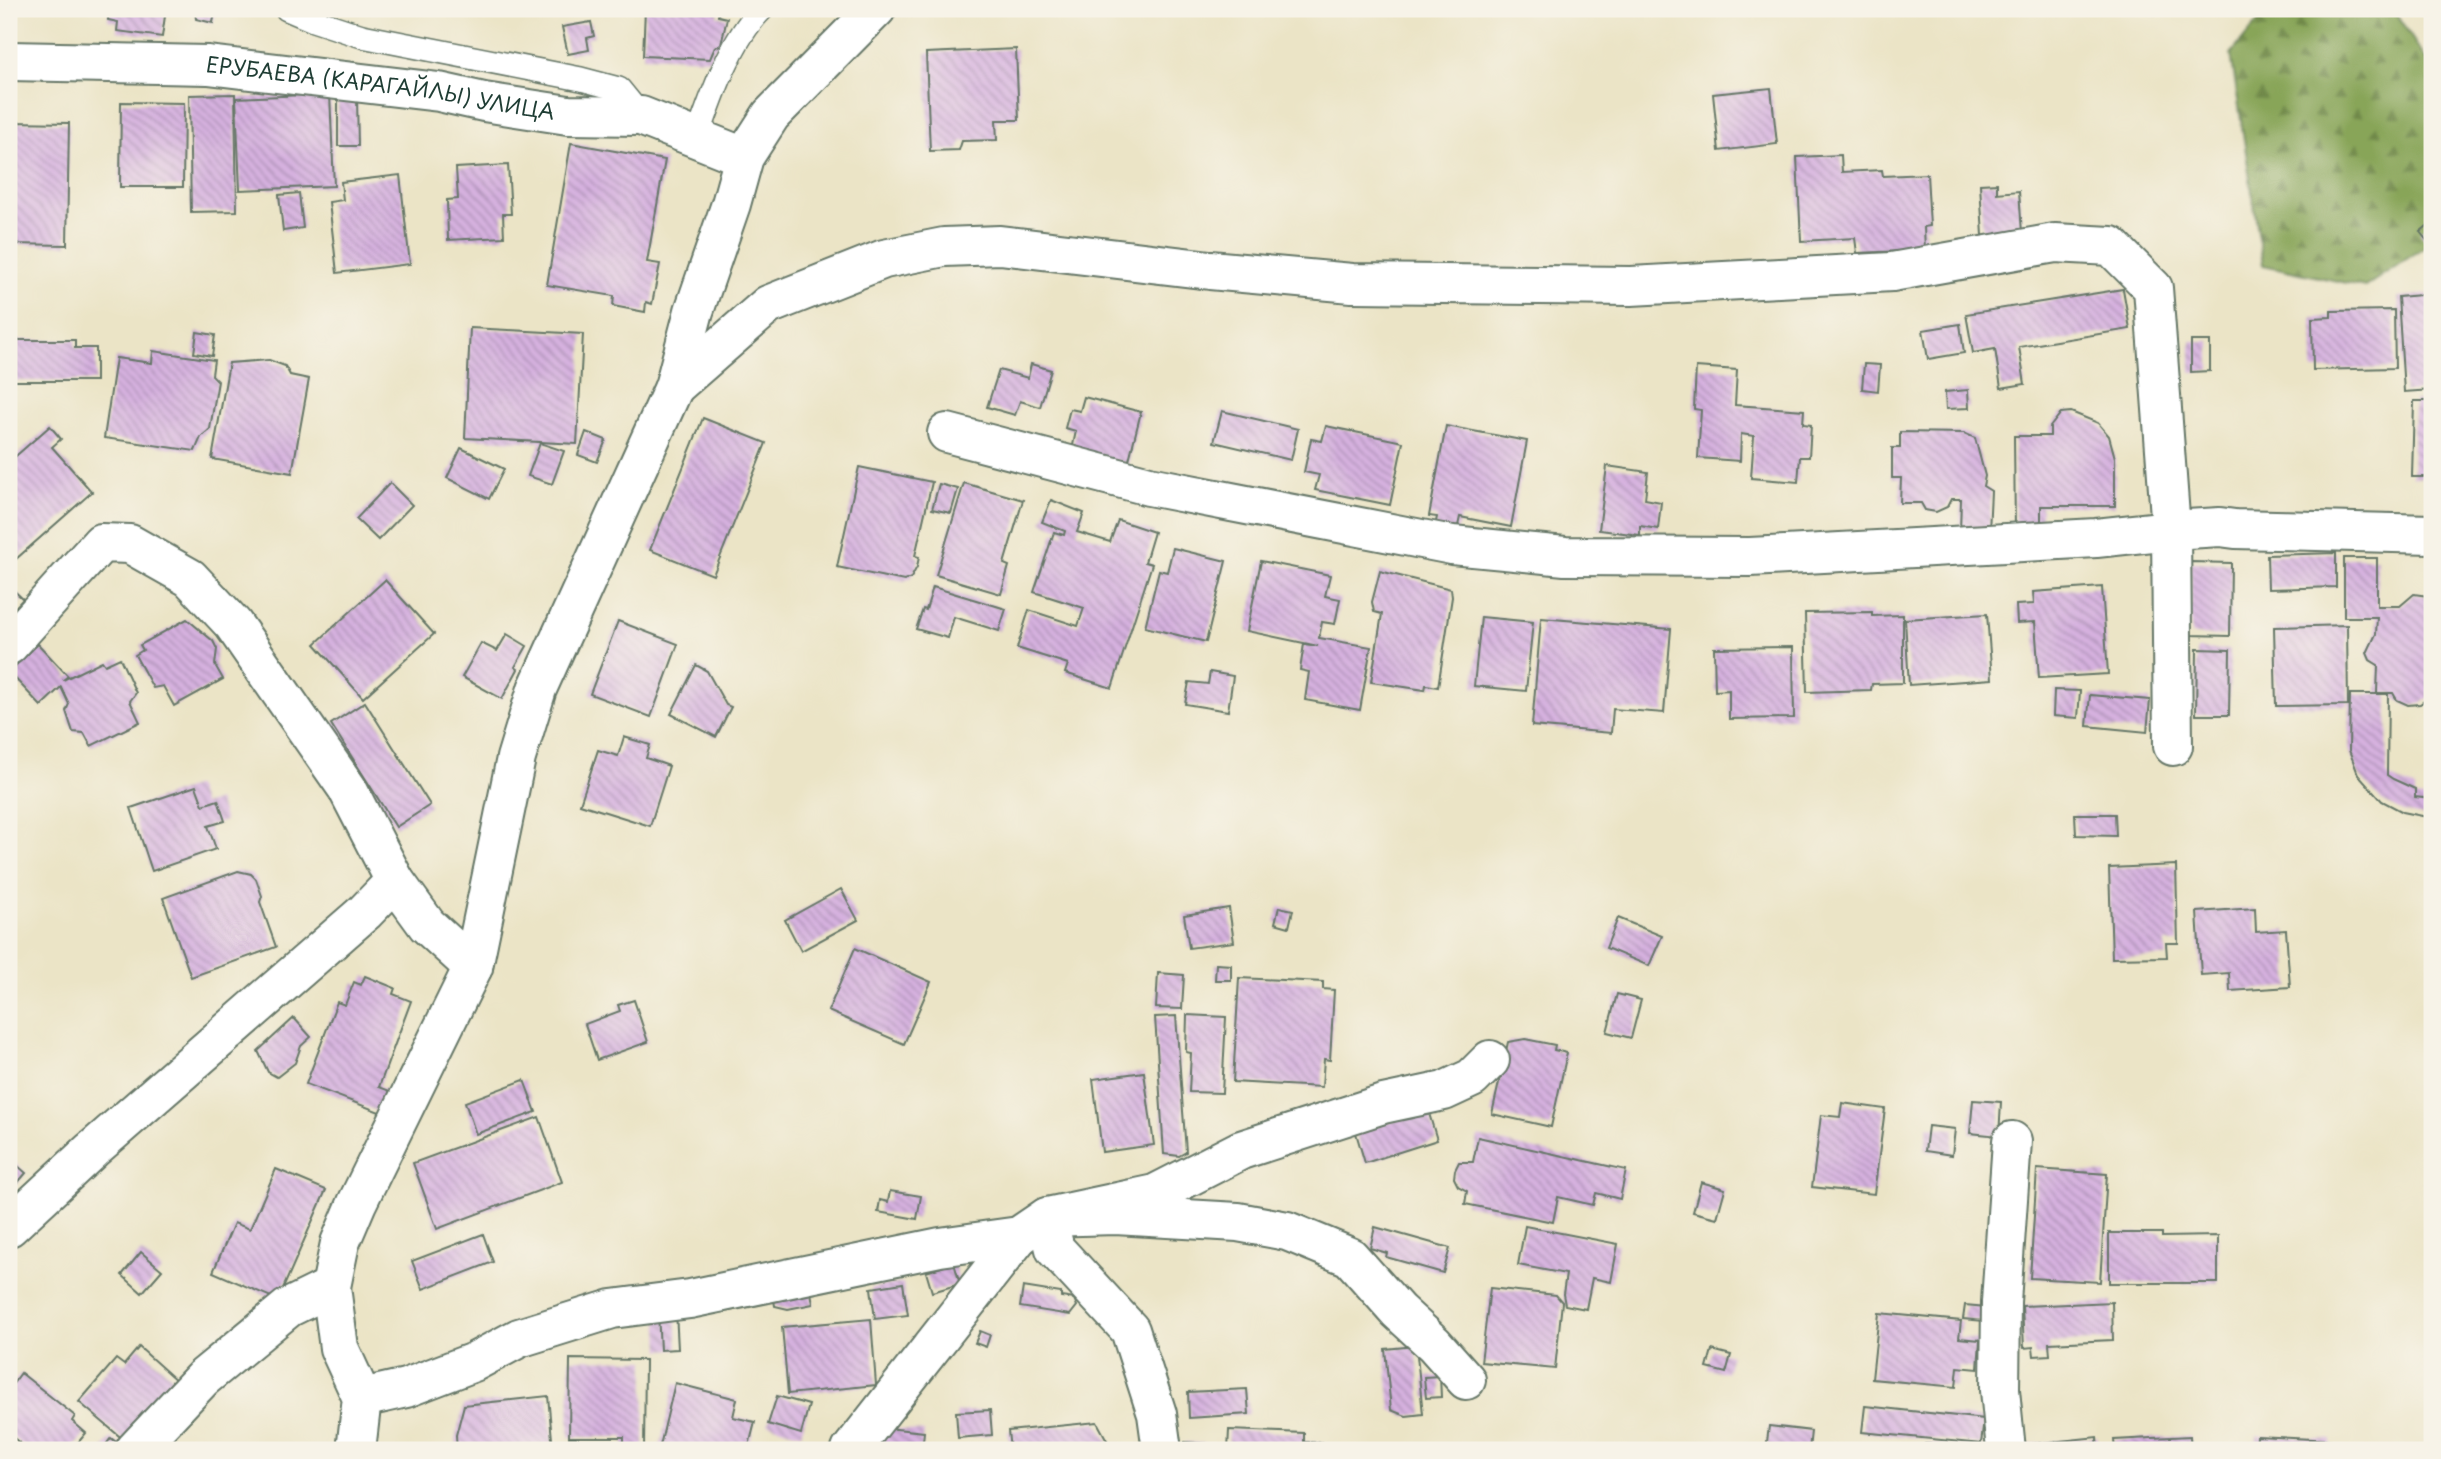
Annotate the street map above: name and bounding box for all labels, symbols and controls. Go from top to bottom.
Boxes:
street label: ЕРУБАЕВА (КАРАГАЙЛЫ) УЛИЦА [204,47,557,127]

